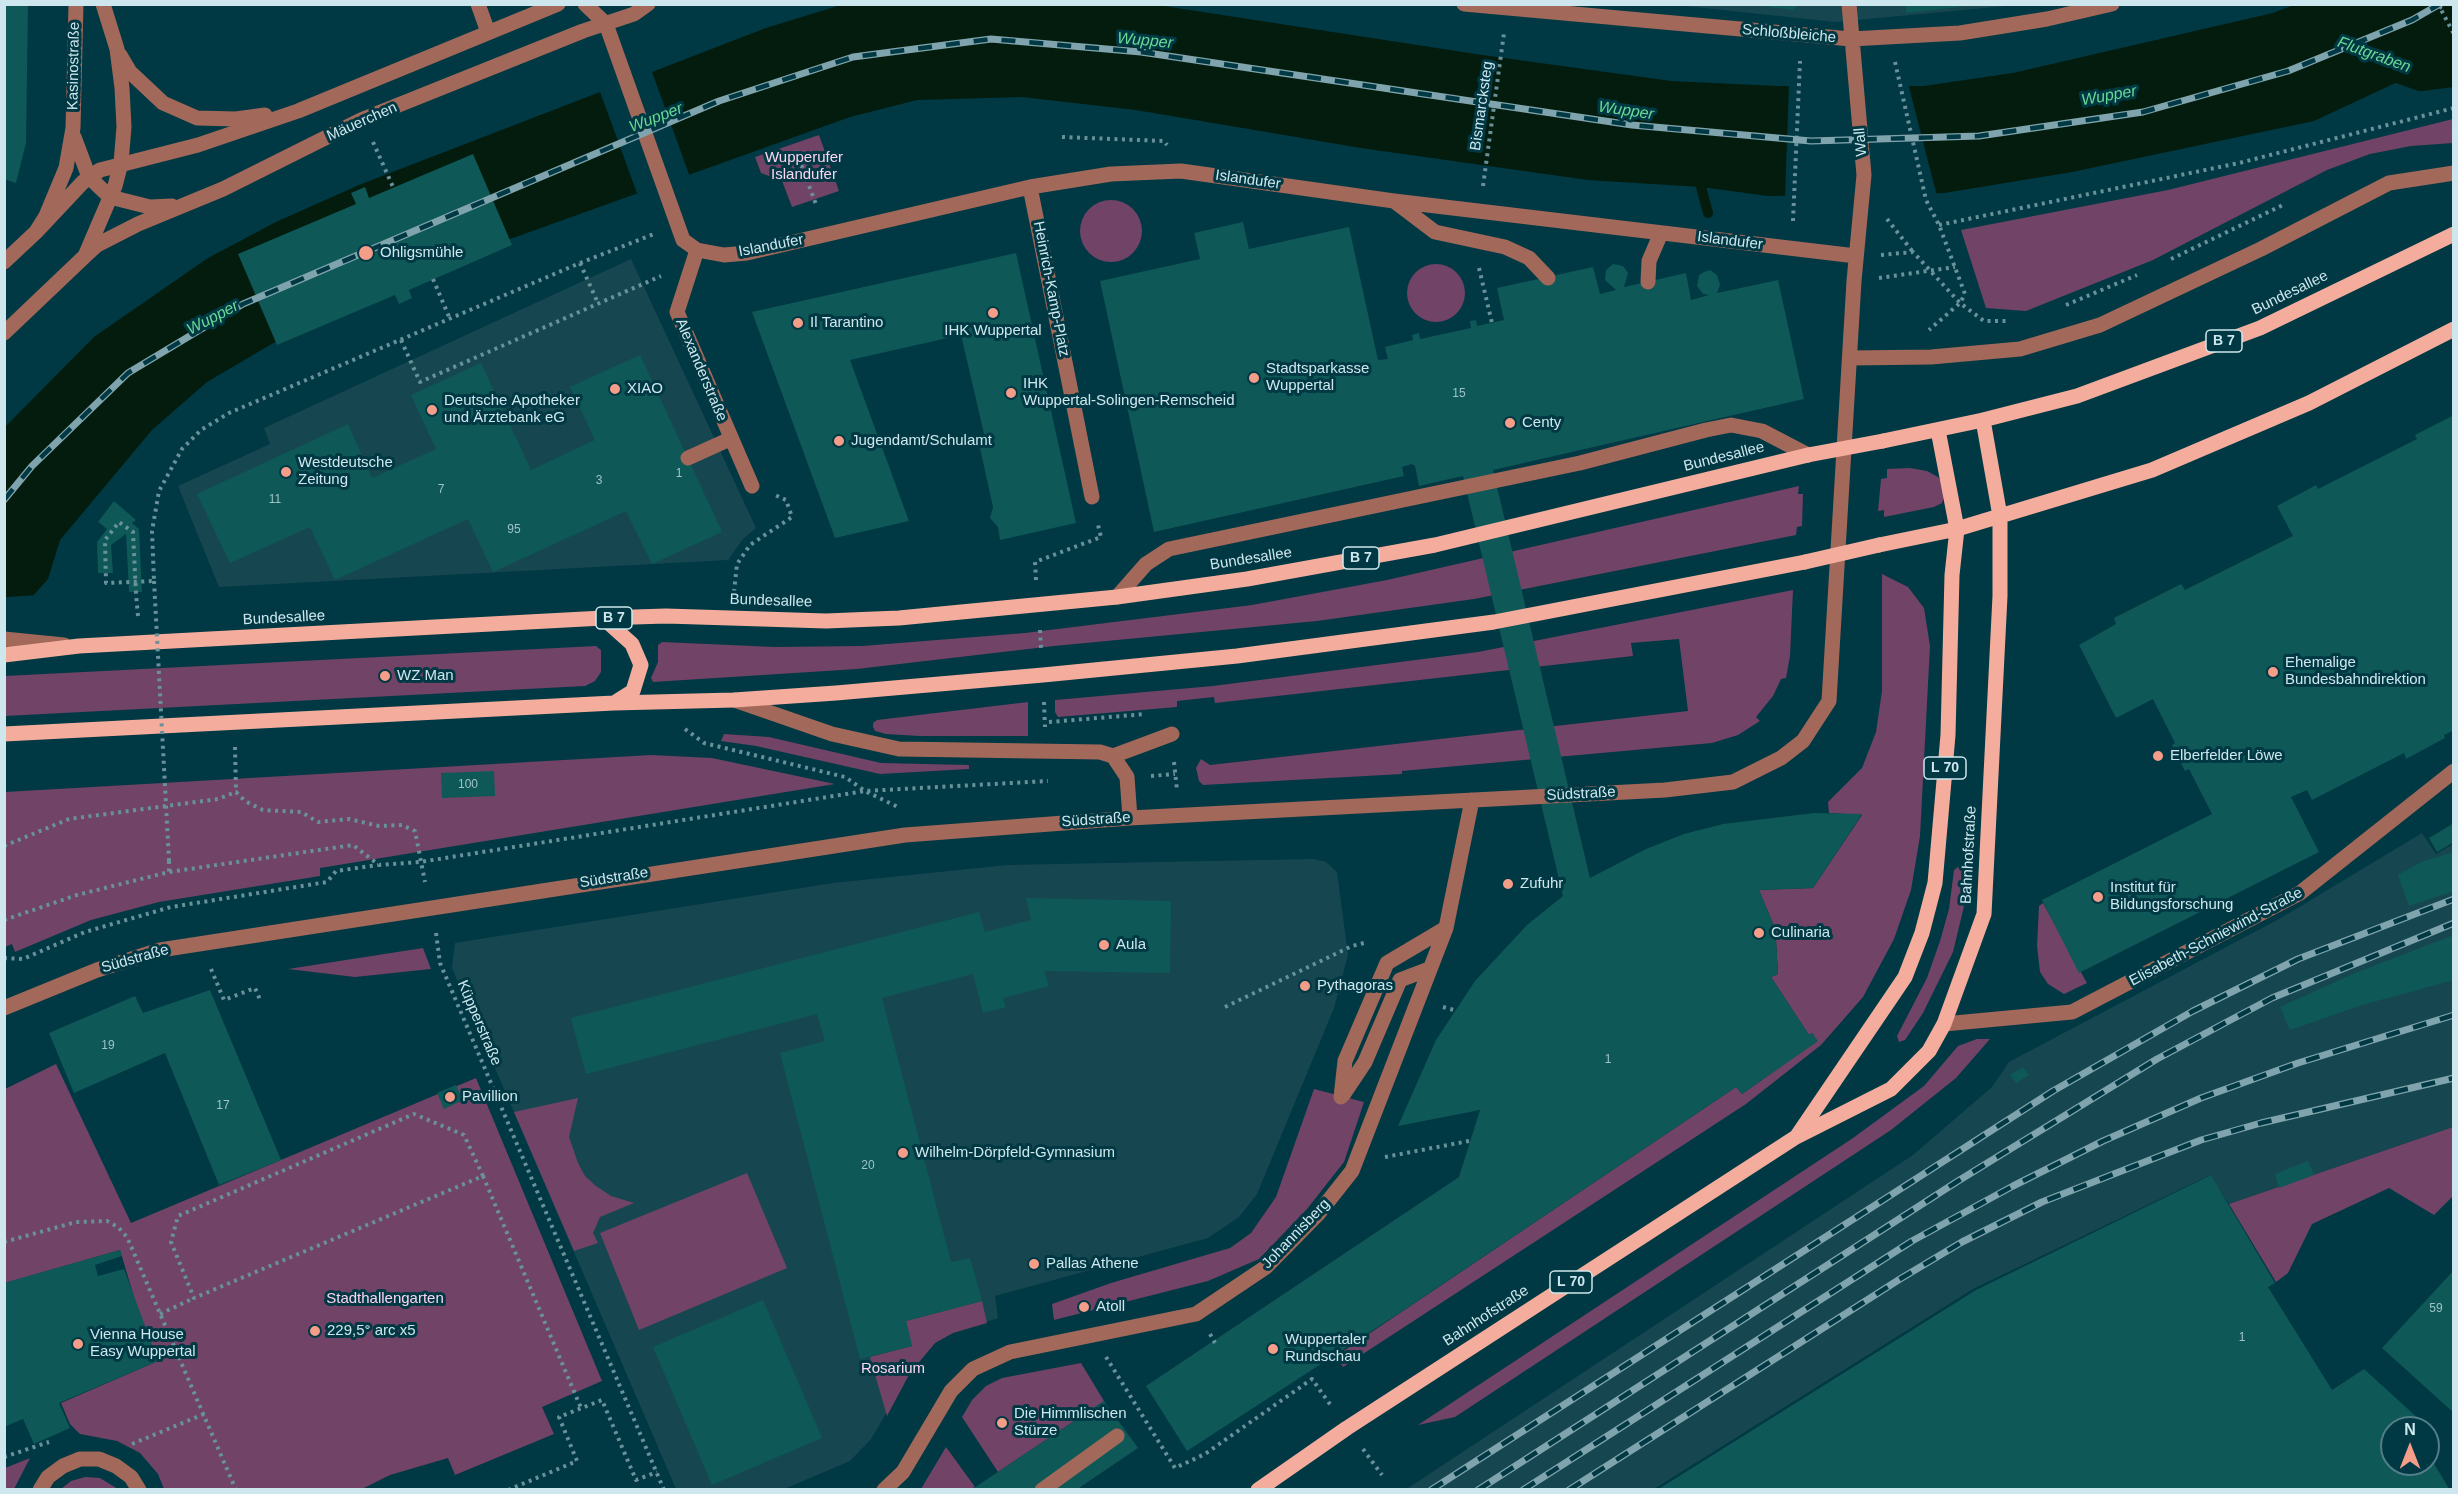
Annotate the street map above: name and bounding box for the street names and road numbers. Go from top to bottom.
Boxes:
street label: Schloßbleiche [1741,21,1837,47]
street label: Kasinostraße [64,22,84,110]
street label: Bismarcksteg [1467,60,1497,152]
street label: Mäuerchen [324,99,400,145]
street label: Wall [1851,127,1871,157]
street label: Islandufer [1214,167,1282,193]
street label: Heinrich-Kamp-Platz [1029,220,1073,358]
street label: Islandufer [1696,228,1764,254]
street label: Islandufer [737,231,805,261]
street label: Bundesallee [2249,267,2331,319]
street label: Alexanderstraße [671,316,731,424]
road number: B 7 [2206,330,2242,352]
street label: Bundesallee [1682,438,1766,476]
street label: Bundesallee [1209,544,1293,574]
road number: B 7 [1343,547,1379,569]
street label: Bundesallee [729,591,813,611]
street label: Bundesallee [242,607,326,629]
road number: B 7 [596,607,632,629]
road number: L 70 [1924,757,1966,779]
street label: Südstraße [1546,783,1616,805]
street label: Bahnhofstraße [1957,805,1981,905]
street label: Südstraße [1061,809,1131,831]
street label: Südstraße [578,864,650,892]
street label: Elisabeth-Schniewind-Straße [2126,884,2306,990]
street label: Südstraße [99,941,171,977]
street label: Küpperstraße [453,978,505,1068]
street label: Johannisberg [1258,1195,1334,1273]
road number: L 70 [1550,1271,1592,1293]
street label: Bahnhofstraße [1440,1282,1532,1350]

